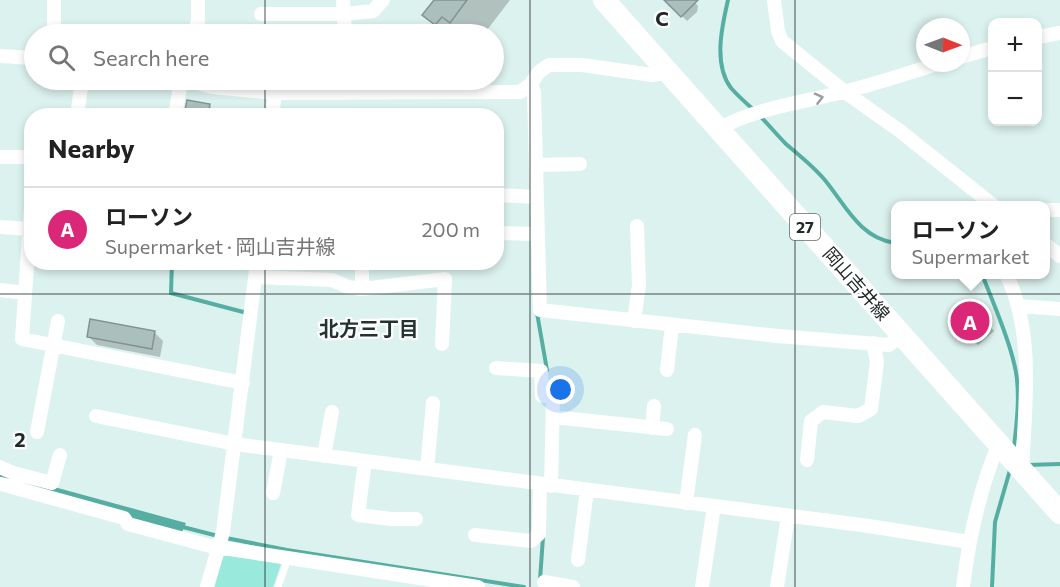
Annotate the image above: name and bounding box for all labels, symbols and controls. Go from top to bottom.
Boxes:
text: C [655,6,669,30]
north arrow [916,18,970,72]
map controls [988,18,1042,126]
button: + [988,18,1042,72]
search box [24,24,504,90]
icon: search [45,41,78,74]
text: Search here [93,44,209,71]
button: − [988,72,1042,126]
one-way arrow [814,93,824,106]
text: Nearby [48,132,135,163]
popup [891,201,1050,279]
text: ローソン [105,203,193,230]
road number: 27 [790,214,820,240]
text: ローソン [911,216,999,243]
text: A [60,217,75,241]
text: 200 m [422,217,480,241]
text: Supermarket · 岡山吉井線 [105,234,336,258]
street label: 岡山吉井線 [819,242,895,325]
text: Supermarket [911,244,1030,268]
pin: A [950,298,990,344]
district label: 北方三丁目 [319,316,419,340]
your location [546,375,575,404]
text: 2 [14,427,26,451]

